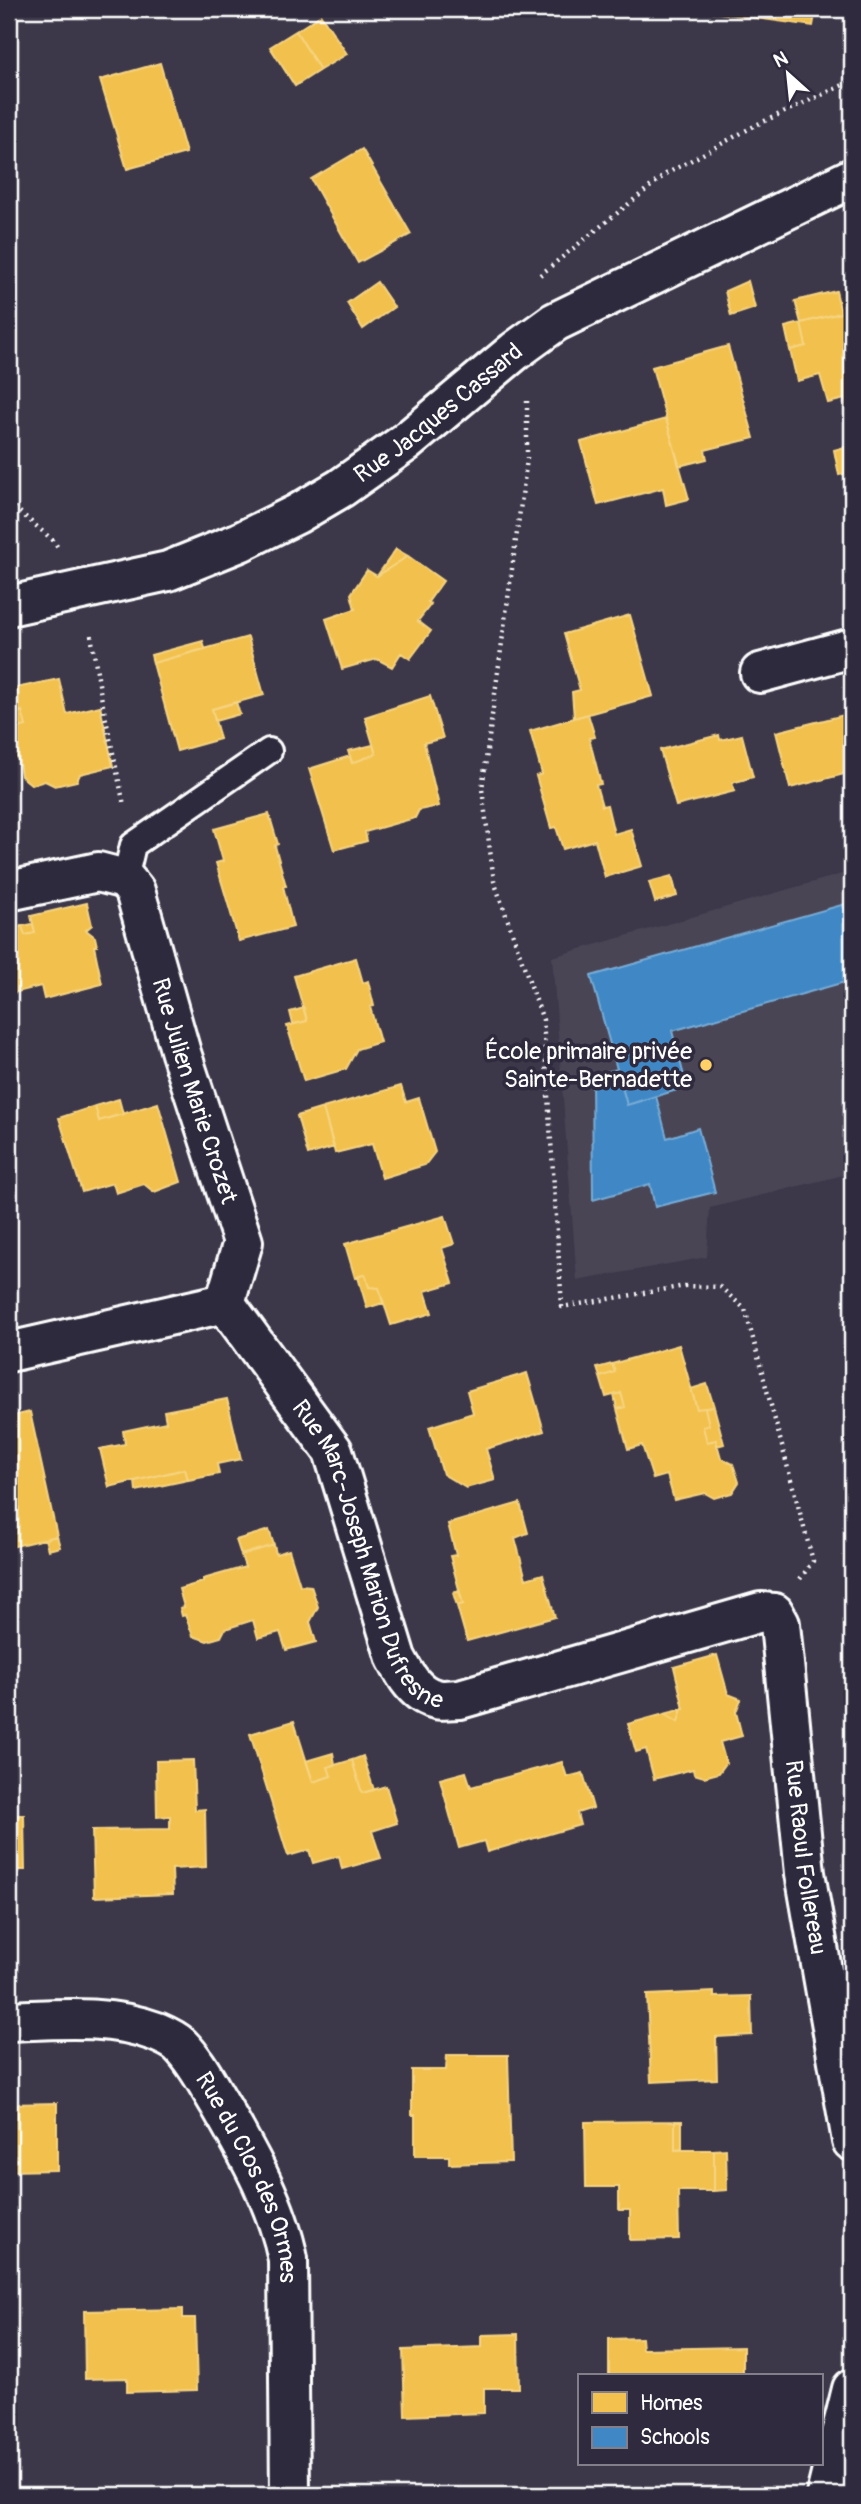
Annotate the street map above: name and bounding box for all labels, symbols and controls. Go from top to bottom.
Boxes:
north arrow [752,38,822,108]
text: N [770,46,792,73]
street label: Rue Jacques Cassard [348,337,528,489]
street label: Rue Julien Marie Crozet [146,975,244,1208]
place label: École primaire privée Sainte-Bernadette [485,1037,692,1094]
marker: École primaire privée Sainte-Bernadette [698,1057,714,1073]
street label: Rue Marc-Joseph Marion Dufresne [286,1394,446,1715]
street label: Rue Raoul Follereau [779,1758,834,1957]
street label: Rue du Clos des Ormes [190,2067,303,2283]
legend [578,2374,822,2466]
text: Homes [640,2390,703,2417]
text: Schools [640,2424,710,2451]

